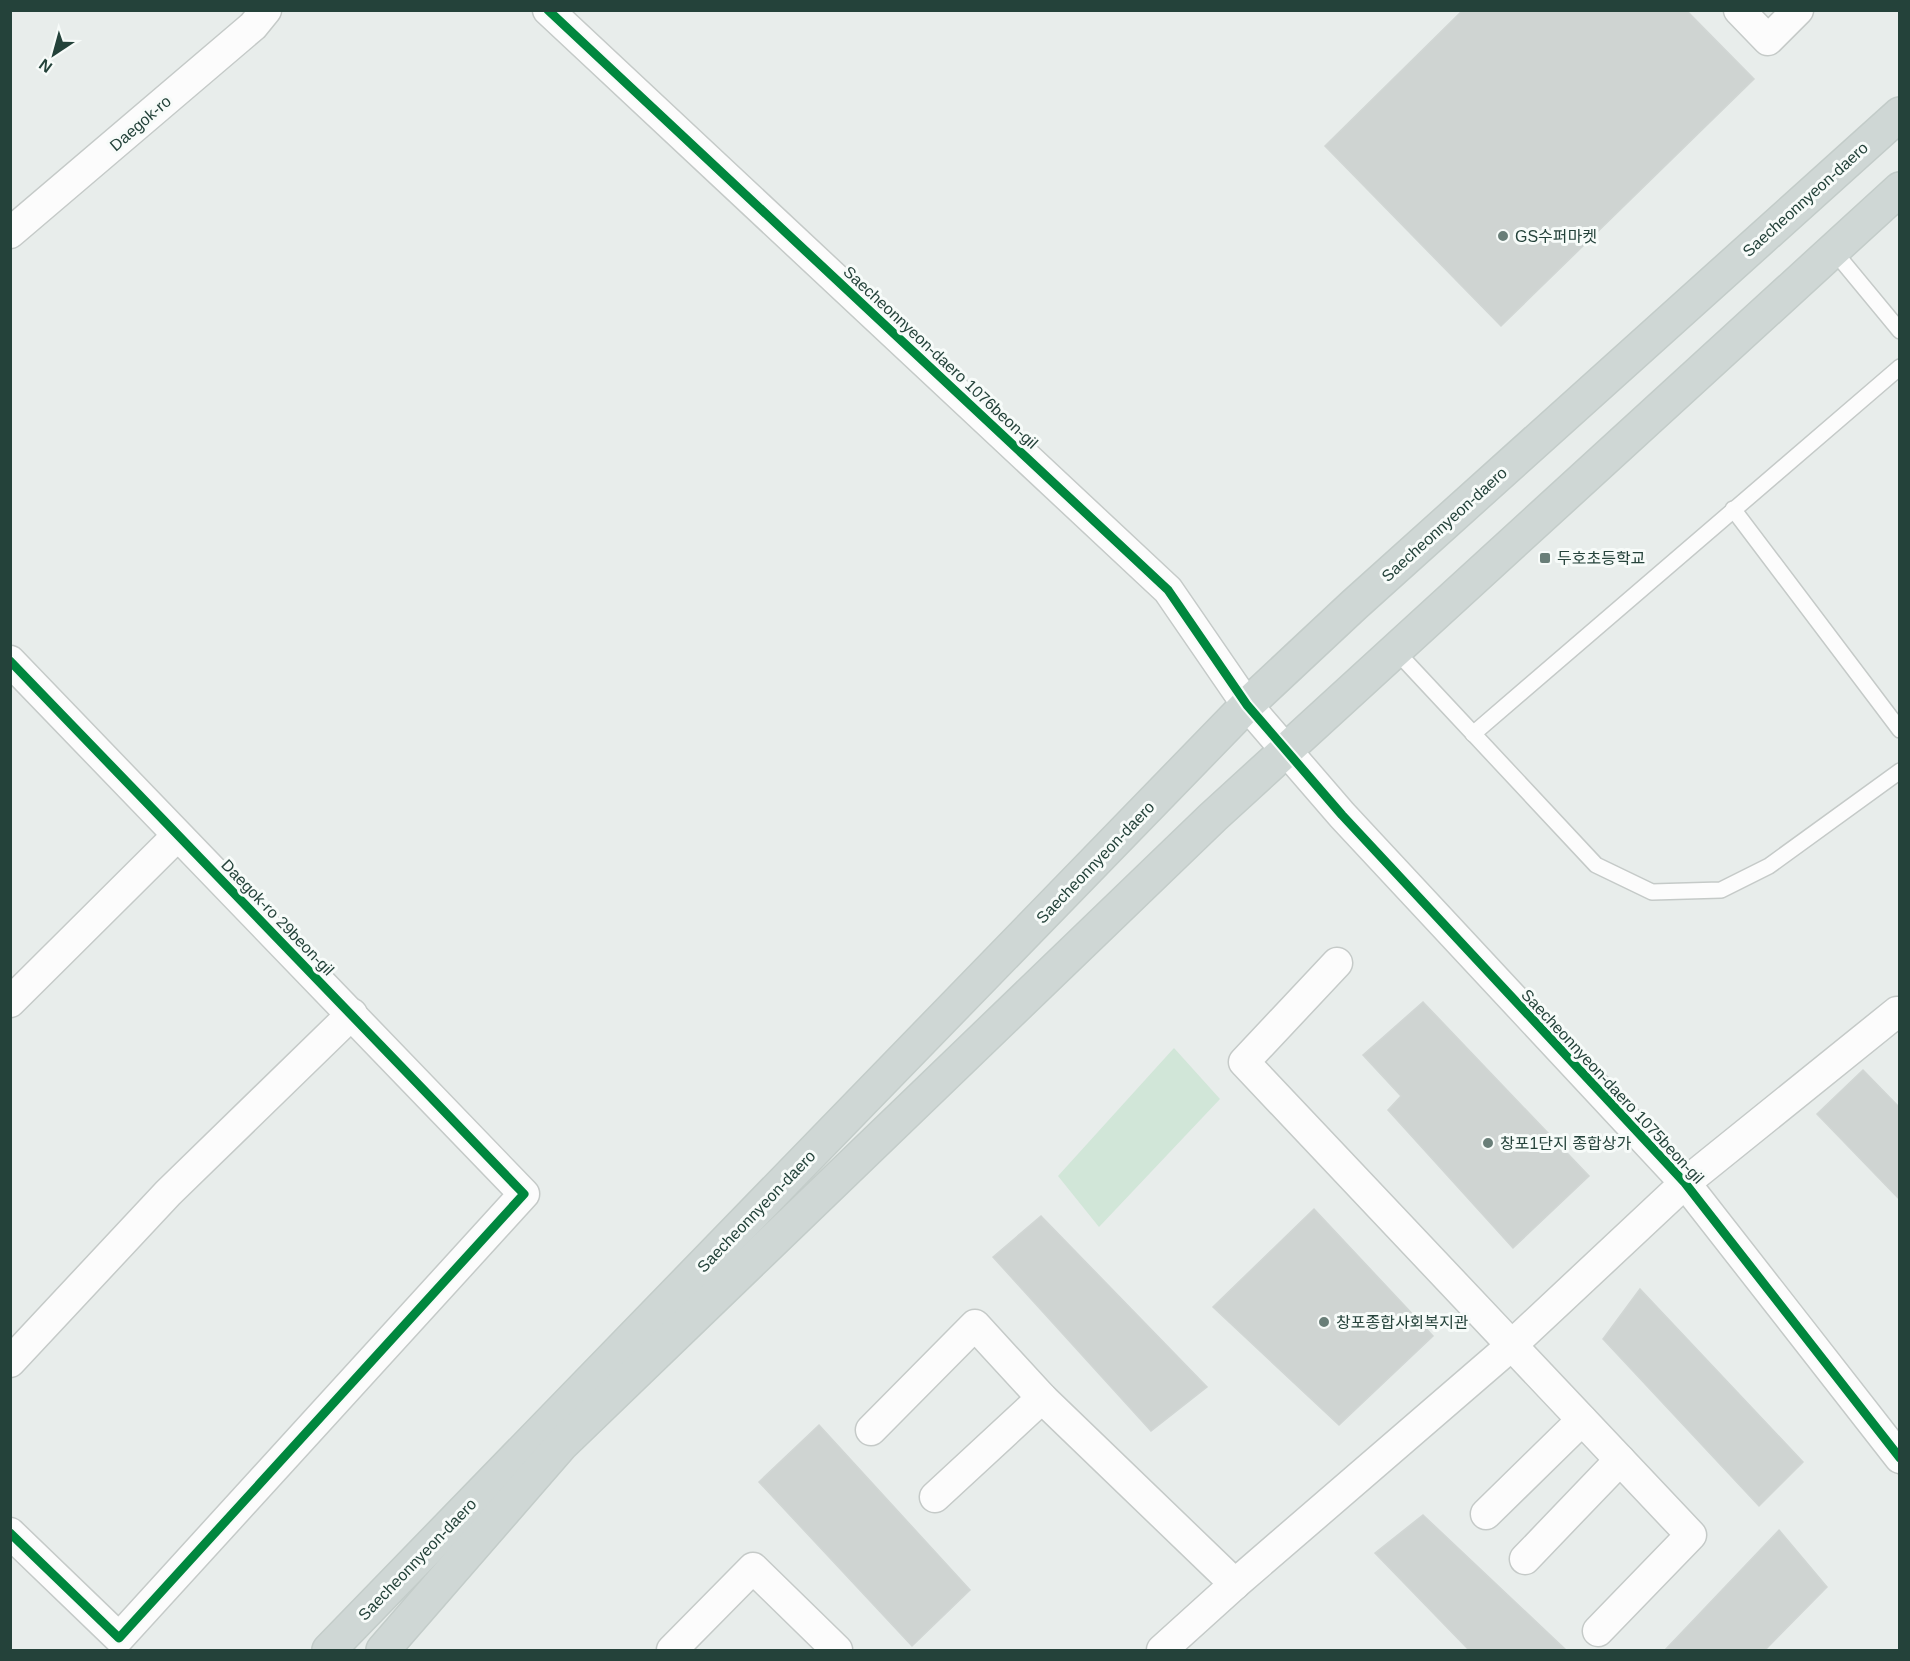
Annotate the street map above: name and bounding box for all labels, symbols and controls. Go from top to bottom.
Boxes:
north arrow [24,24,84,84]
text: N [36,55,55,76]
street label: Daegok-ro [107,92,174,154]
street label: Saecheonnyeon-daero [1739,139,1871,260]
place label: GS수퍼마켓 [1515,228,1597,245]
marker: GS수퍼마켓 [1496,229,1510,243]
street label: Saecheonnyeon-daero 1076beon-gil [840,263,1041,452]
street label: Saecheonnyeon-daero [1378,464,1510,585]
place label: 두호초등학교 [1557,550,1645,567]
marker: 두호초등학교 [1538,551,1552,565]
street label: Saecheonnyeon-daero [1033,798,1158,926]
street label: Daegok-ro 29beon-gil [218,856,337,979]
street label: Saecheonnyeon-daero 1075beon-gil [1518,986,1707,1187]
place label: 창포1단지 종합상가 [1500,1135,1631,1152]
marker: 창포1단지 종합상가 [1481,1136,1495,1150]
street label: Saecheonnyeon-daero [694,1147,819,1275]
place label: 창포종합사회복지관 [1336,1314,1469,1331]
marker: 창포종합사회복지관 [1317,1315,1331,1329]
street label: Saecheonnyeon-daero [355,1495,480,1623]

